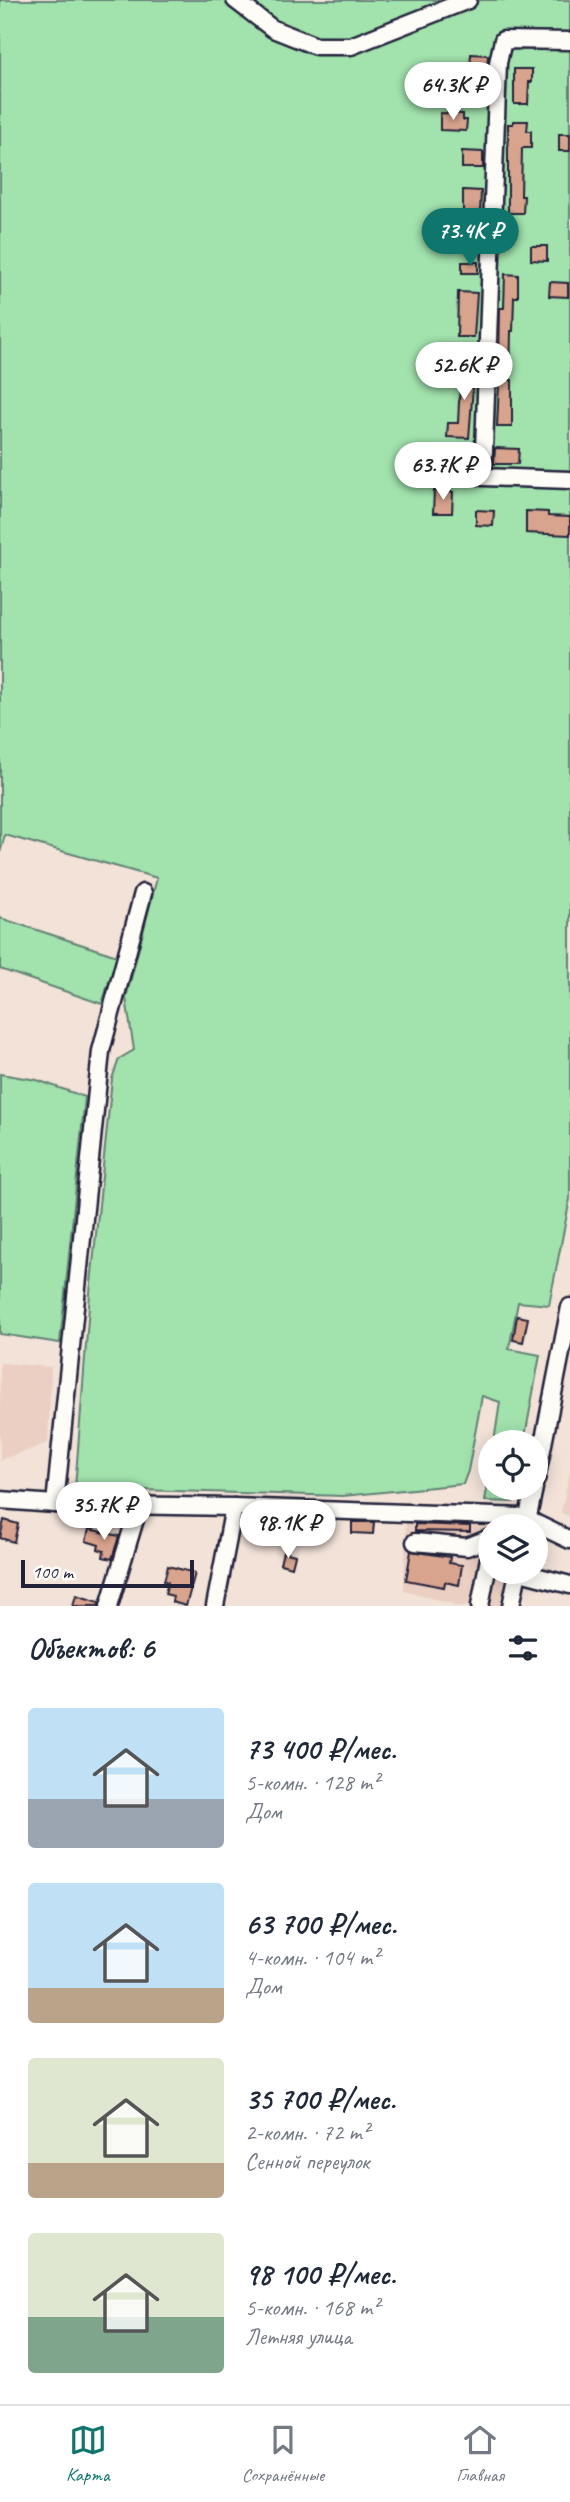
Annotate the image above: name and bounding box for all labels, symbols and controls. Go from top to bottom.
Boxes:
pin: 64.3K ₽ [388,62,518,122]
text: 64.3K ₽ [420,70,486,99]
pin: 73.4K ₽ [405,208,535,268]
text: 73.4K ₽ [438,216,502,245]
pin: 52.6K ₽ [399,342,529,402]
text: 52.6K ₽ [432,350,496,379]
pin: 63.7K ₽ [378,442,508,502]
text: 63.7K ₽ [410,450,476,479]
map controls [478,1430,548,1584]
button: locate [478,1430,548,1500]
pin: 35.7K ₽ [39,1482,169,1542]
text: 35.7K ₽ [72,1490,136,1519]
pin: 98.1K ₽ [223,1500,353,1560]
text: 98.1K ₽ [256,1508,320,1537]
button: layers [478,1514,548,1584]
scale bar [21,1557,194,1589]
text: 100 m [32,1560,73,1584]
text: Объектов: 6 [28,1629,154,1667]
icon: filters [504,1629,542,1667]
text: 73 400 ₽/мес. [245,1730,396,1768]
icon: home [84,1736,168,1820]
text: 5-комн. · 128 m² [245,1768,379,1797]
text: Дом [245,1797,282,1826]
text: 63 700 ₽/мес. [245,1905,397,1943]
icon: home [84,1911,168,1995]
text: 4-комн. · 104 m² [245,1943,379,1972]
text: Дом [245,1972,282,2001]
text: 35 700 ₽/мес. [245,2080,395,2118]
icon: home [84,2086,168,2170]
text: 2-комн. · 72 m² [245,2118,369,2147]
text: Сенной переулок [245,2147,369,2176]
text: 98 100 ₽/мес. [245,2255,396,2293]
icon: home [84,2261,168,2345]
text: 5-комн. · 168 m² [245,2293,379,2322]
text: Летняя улица [245,2322,352,2351]
tab: Карта [66,2421,110,2487]
tab: Сохранённые [242,2421,324,2487]
tab: Главная [456,2421,504,2487]

